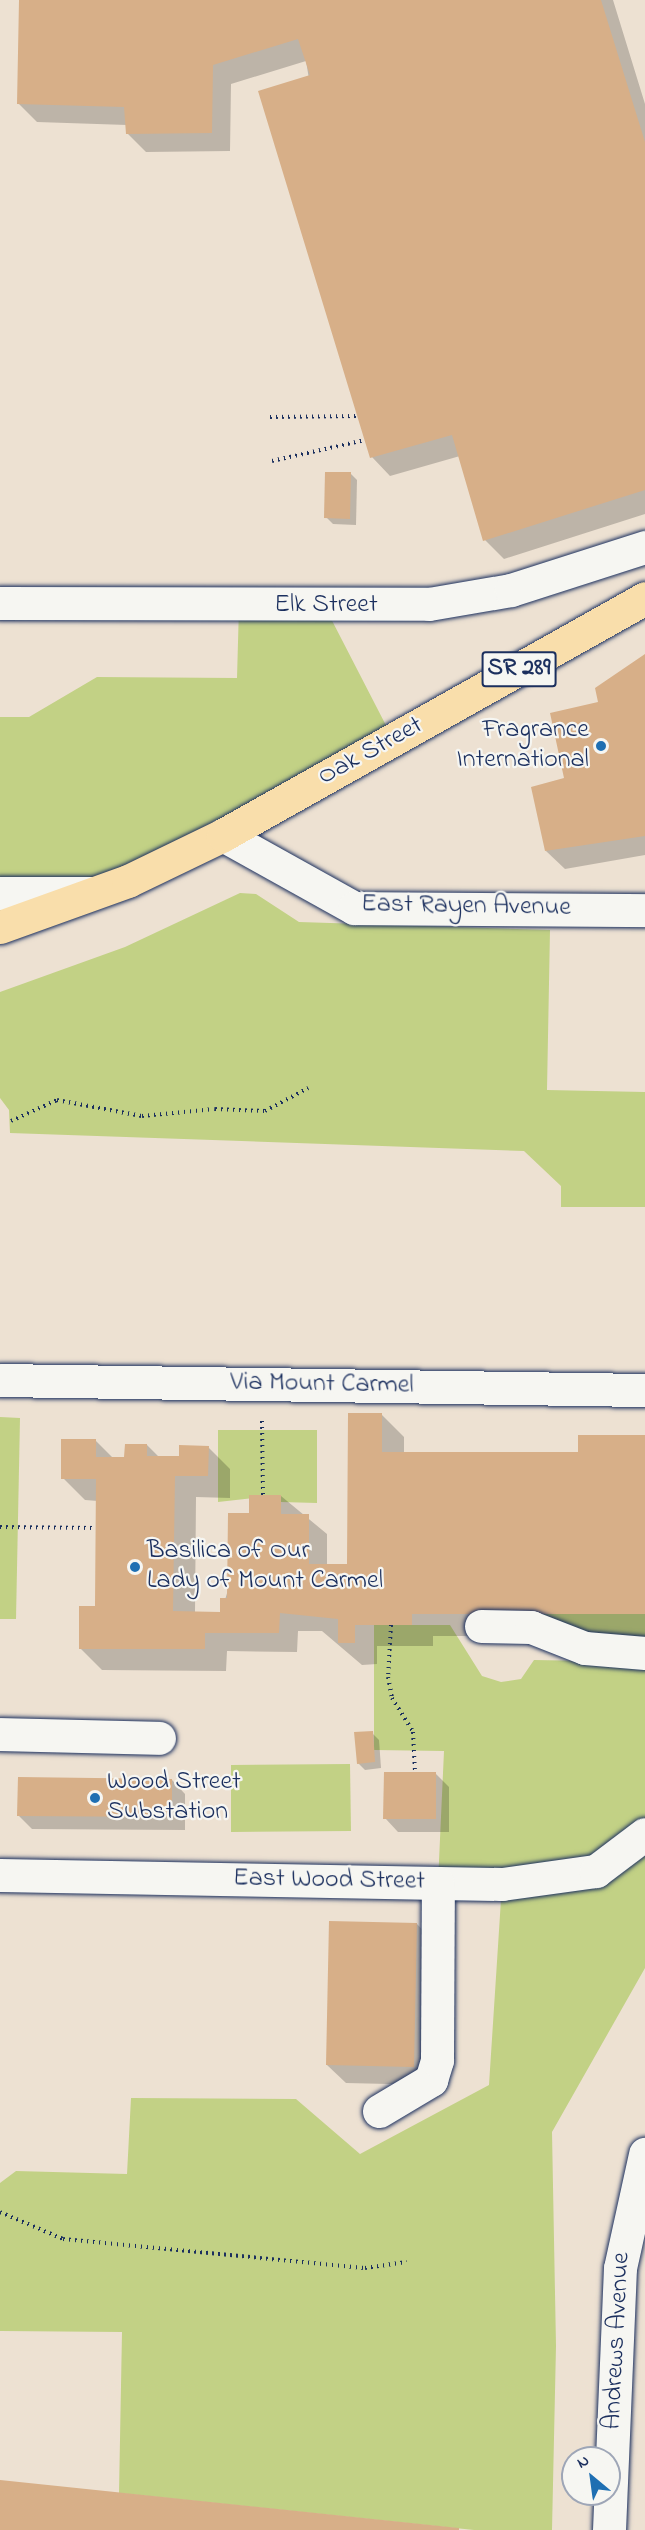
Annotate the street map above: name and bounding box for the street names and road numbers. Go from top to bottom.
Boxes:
street label: Elk Street [274,590,378,622]
road number: SR 289 [482,648,556,690]
street label: Oak Street [313,711,429,793]
street label: East Rayen Avenue [361,890,571,924]
street label: Via Mount Carmel [230,1368,414,1402]
street label: East Wood Street [233,1864,425,1898]
street label: Andrews Avenue [598,2251,638,2431]

